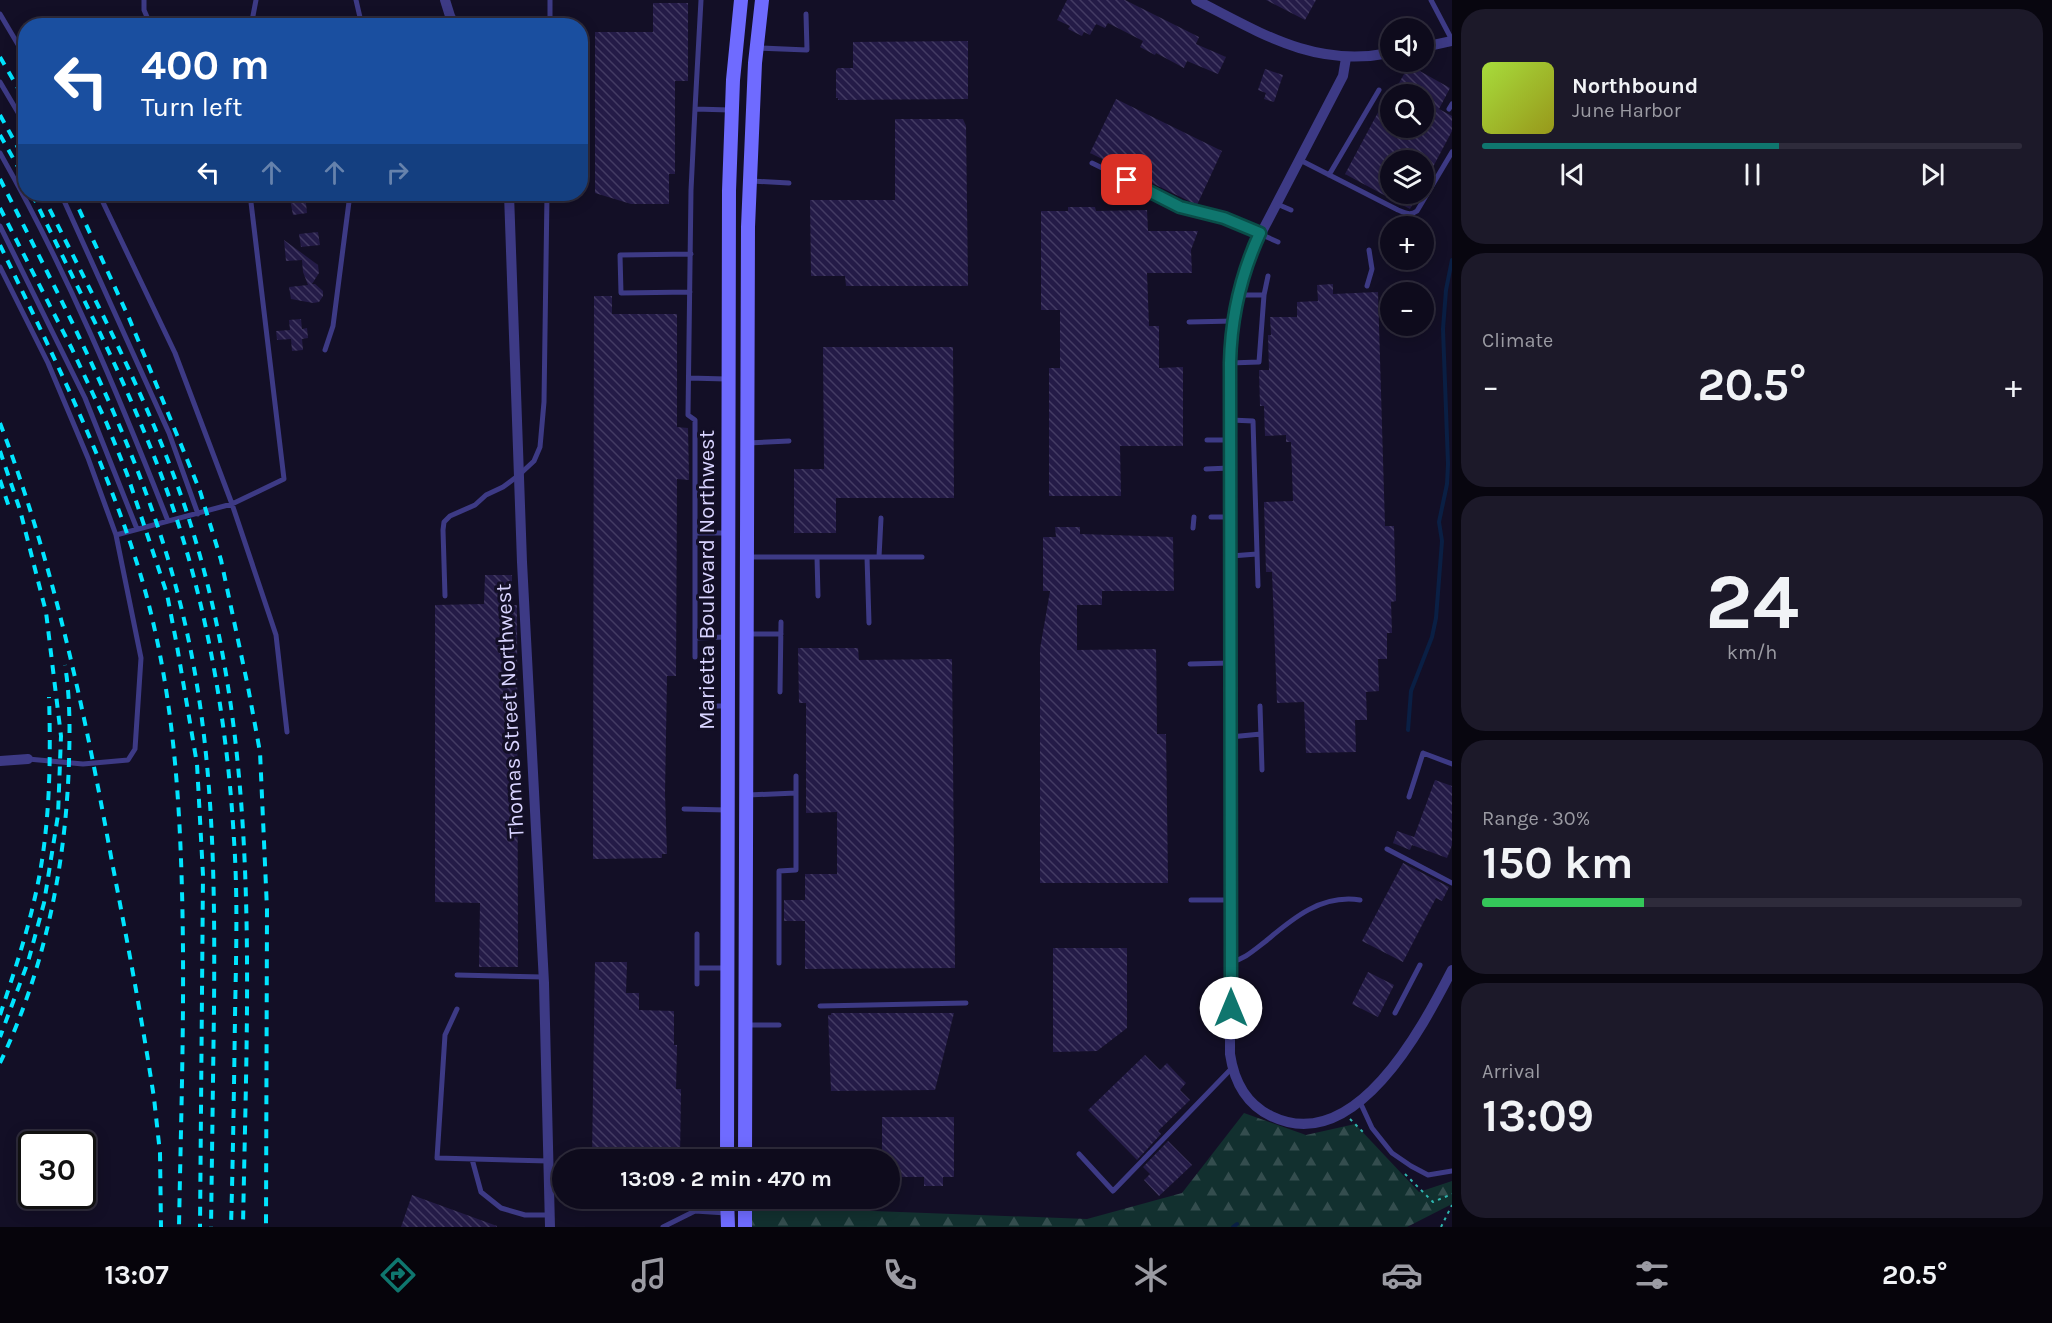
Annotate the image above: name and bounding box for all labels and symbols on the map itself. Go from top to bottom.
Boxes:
pin [1101,154,1152,205]
street label: Marietta Boulevard Northwest [694,430,720,730]
street label: Thomas Street Northwest [490,583,530,839]
position arrow [1199,976,1263,1040]
speed limit sign: 30 [18,1131,96,1209]

